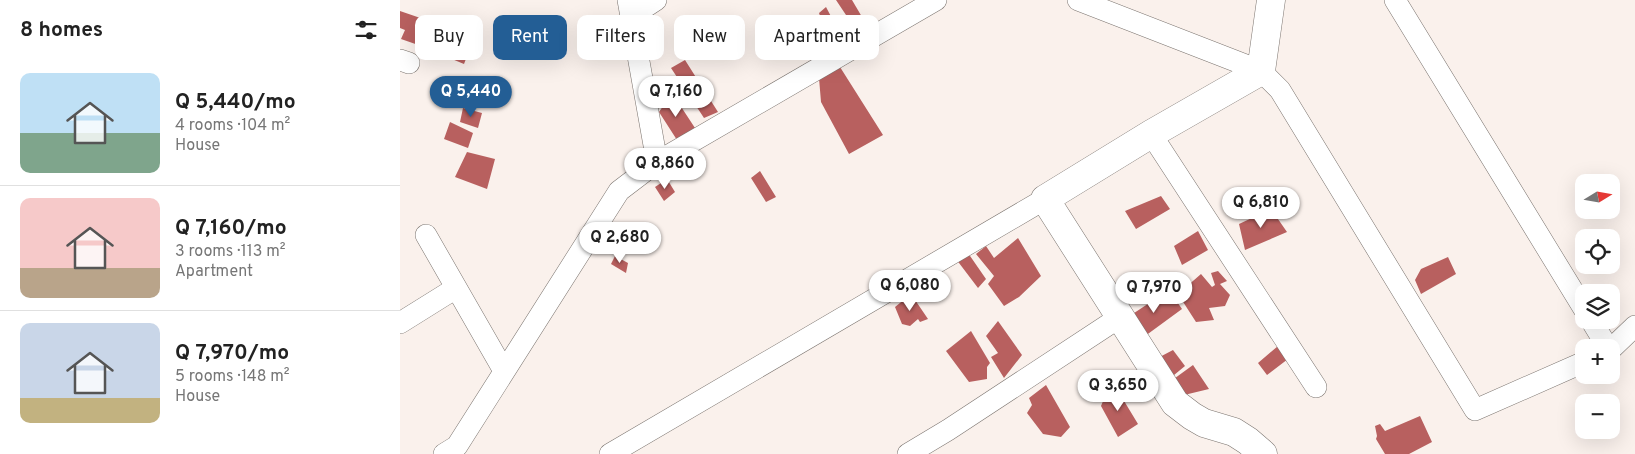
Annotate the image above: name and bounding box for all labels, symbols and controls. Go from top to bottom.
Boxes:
chip: Buy [415,15,483,60]
chip: Rent [493,15,567,60]
chip: Filters [577,15,664,60]
chip: New [674,15,745,60]
chip: Apartment [755,15,879,60]
icon: filters [352,16,380,44]
text: 8 homes [20,17,103,44]
pin: Q 5,440 [425,76,517,118]
pin: Q 7,160 [630,76,722,118]
text: Q 5,440 [441,82,501,102]
text: Q 7,160 [649,82,703,102]
text: Q 5,440/mo [175,89,296,116]
icon: home [60,93,120,153]
text: 4 rooms · 104 m² [175,116,290,136]
text: House [175,136,220,156]
pin: Q 8,860 [619,148,711,190]
text: Q 8,860 [635,154,695,174]
north arrow [1575,174,1620,219]
map controls [1575,174,1620,439]
pin: Q 6,810 [1215,186,1307,229]
text: Q 6,810 [1233,193,1289,213]
text: Q 7,160/mo [175,215,287,242]
icon: home [60,218,120,278]
pin: Q 2,680 [574,222,666,264]
text: Q 2,680 [590,228,650,248]
button: locate [1575,229,1620,274]
text: 3 rooms · 113 m² [175,242,286,262]
text: Apartment [175,262,253,282]
pin: Q 6,080 [864,270,956,312]
pin: Q 7,970 [1108,272,1200,314]
text: Q 6,080 [880,276,940,296]
text: Q 7,970 [1126,278,1182,298]
button: layers [1575,284,1620,329]
button: + [1575,339,1620,384]
text: Q 7,970/mo [175,340,289,367]
icon: home [60,343,120,403]
text: 5 rooms · 148 m² [175,367,290,387]
pin: Q 3,650 [1072,370,1164,412]
text: Q 3,650 [1089,376,1147,396]
text: House [175,387,220,407]
button: − [1575,394,1620,439]

